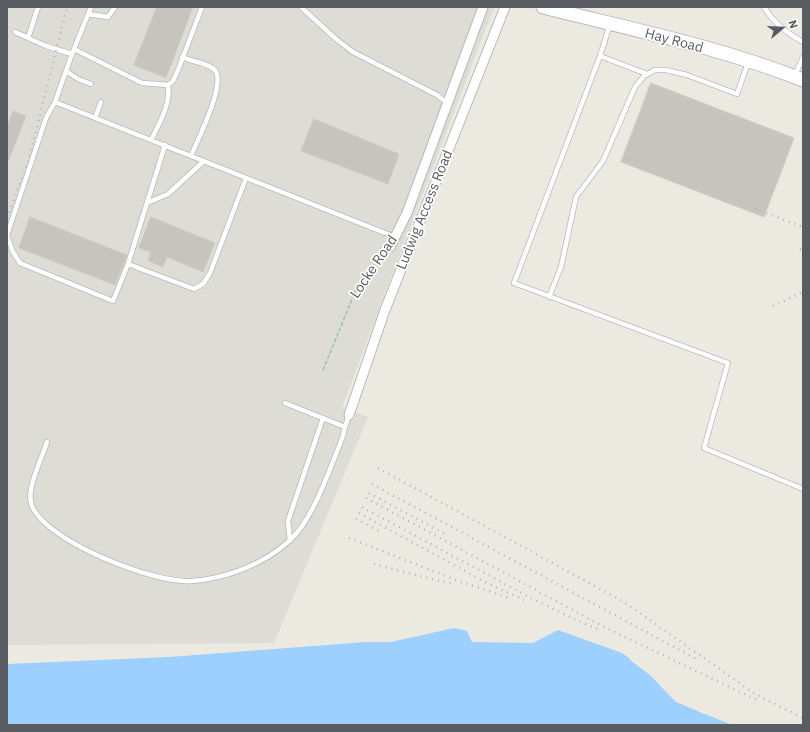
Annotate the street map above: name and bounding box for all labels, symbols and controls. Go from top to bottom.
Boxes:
north arrow [762,8,802,48]
text: N [785,18,801,30]
street label: Hay Road [643,25,705,57]
street label: Ludwig Access Road [393,148,457,272]
street label: Locke Road [347,232,401,302]

